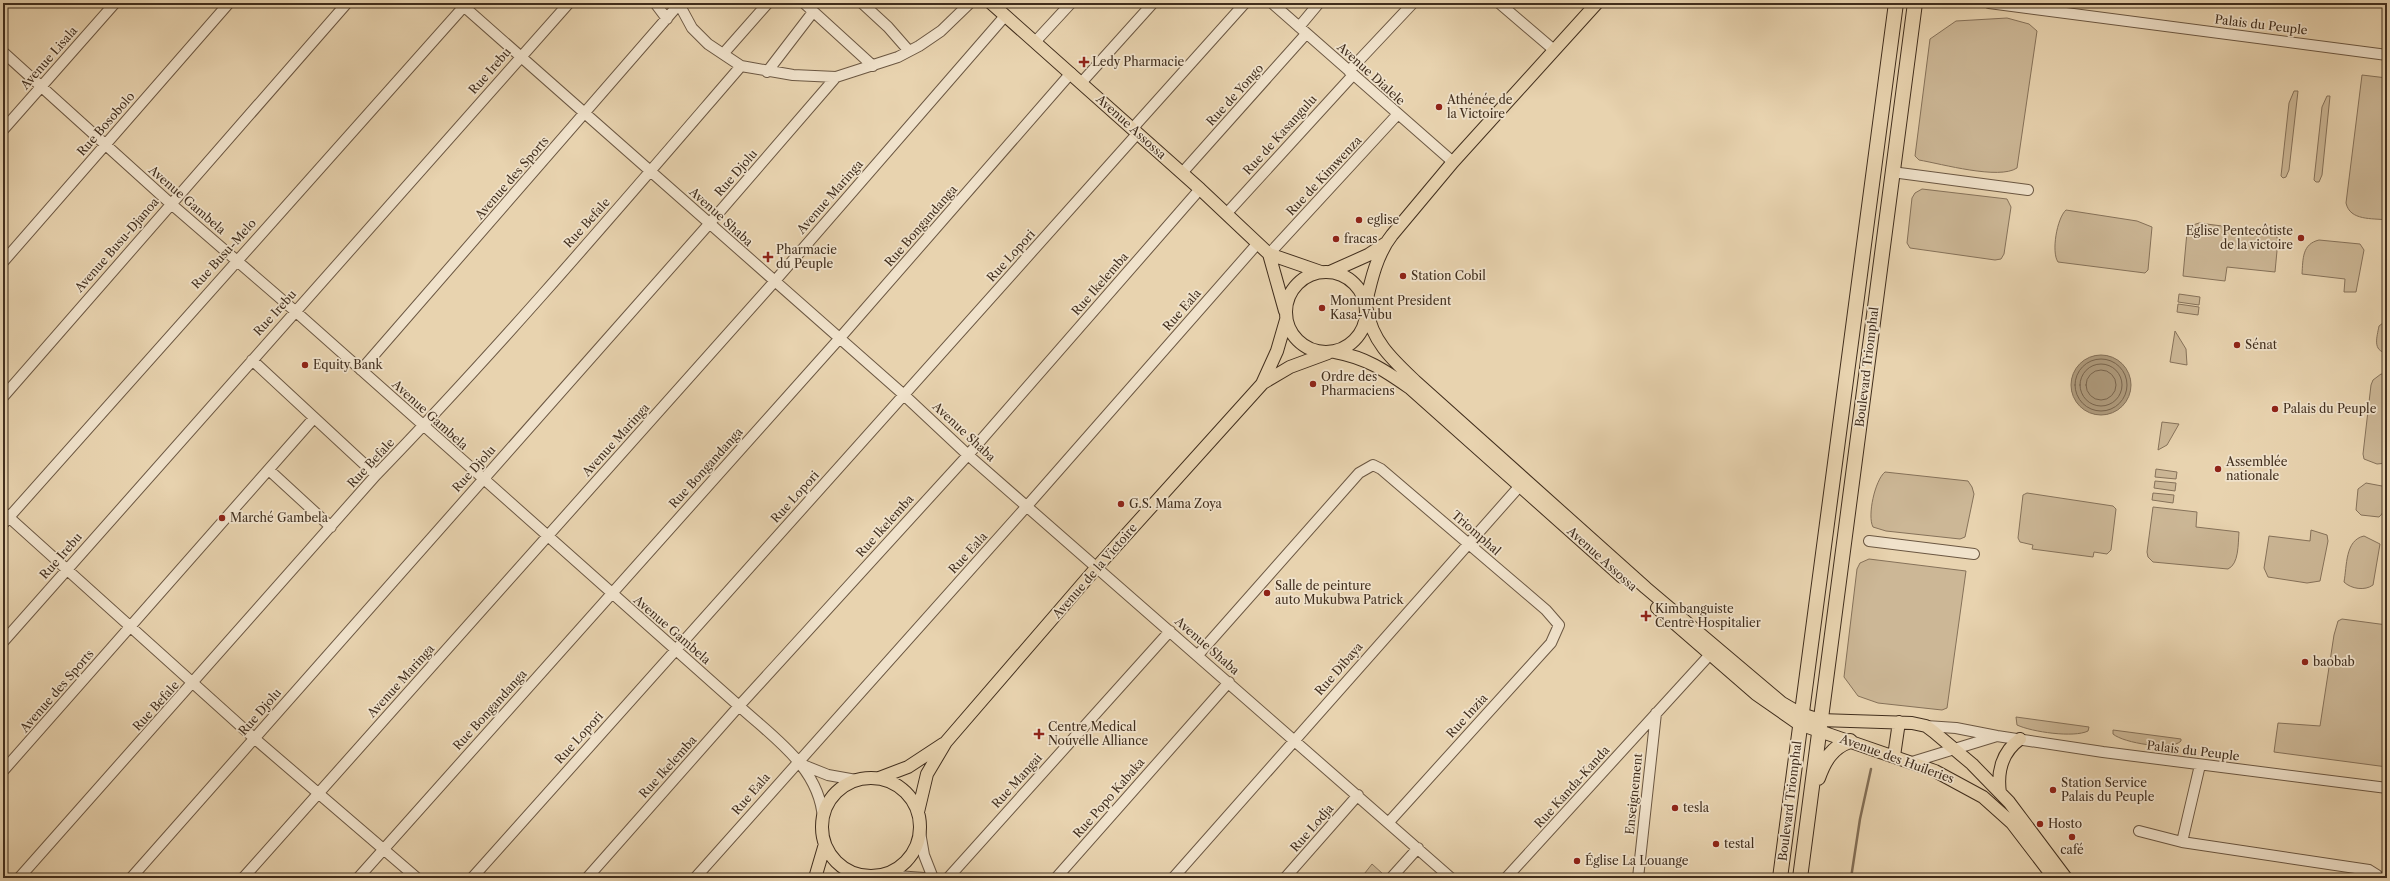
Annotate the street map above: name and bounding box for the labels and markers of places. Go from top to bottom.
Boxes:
place label: Ledy Pharmacie [1092,54,1185,69]
marker: Ledy Pharmacie [1079,57,1089,67]
place label: Athénée de la Victoire [1446,92,1513,121]
marker: Athénée de la Victoire [1434,102,1444,112]
place label: eglise [1367,212,1399,227]
marker: eglise [1354,215,1364,225]
place label: Eglise Pentecôtiste de la victoire [2186,223,2293,252]
place label: fracas [1344,231,1377,246]
marker: Eglise Pentecôtiste de la victoire [2296,233,2306,243]
marker: fracas [1331,234,1341,244]
place label: Pharmacie du Peuple [776,242,837,271]
marker: Pharmacie du Peuple [763,252,773,262]
place label: Station Cobil [1411,268,1486,283]
marker: Station Cobil [1398,271,1408,281]
place label: Monument President Kasa-Vubu [1330,293,1452,322]
marker: Monument President Kasa-Vubu [1317,303,1327,313]
place label: Sénat [2245,337,2278,352]
marker: Sénat [2232,340,2242,350]
place label: Equity Bank [313,357,384,372]
marker: Equity Bank [300,360,310,370]
place label: Ordre des Pharmaciens [1321,369,1395,398]
marker: Ordre des Pharmaciens [1308,379,1318,389]
place label: Palais du Peuple [2283,401,2377,416]
marker: Palais du Peuple [2270,404,2280,414]
place label: Assemblée nationale [2225,454,2288,483]
marker: Assemblée nationale [2213,464,2223,474]
place label: G.S. Mama Zoya [1129,496,1223,511]
marker: G.S. Mama Zoya [1116,499,1126,509]
place label: Marché Gambela [230,510,329,525]
marker: Marché Gambela [217,513,227,523]
place label: Salle de peinture auto Mukubwa Patrick [1275,578,1404,607]
marker: Salle de peinture auto Mukubwa Patrick [1262,588,1272,598]
place label: Kimbanguiste Centre Hospitalier [1655,601,1761,630]
marker: Kimbanguiste Centre Hospitalier [1640,610,1652,622]
place label: baobab [2313,654,2355,669]
marker: baobab [2300,657,2310,667]
place label: Centre Medical Nouvelle Alliance [1048,719,1148,748]
marker: Centre Medical Nouvelle Alliance [1033,728,1045,740]
place label: Station Service Palais du Peuple [2061,775,2155,804]
marker: Station Service Palais du Peuple [2048,785,2058,795]
place label: tesla [1683,800,1710,815]
marker: tesla [1670,803,1680,813]
place label: Hosto [2048,816,2082,831]
marker: Hosto [2035,819,2045,829]
marker: café [2067,832,2077,842]
place label: testal [1724,836,1755,851]
marker: testal [1711,839,1721,849]
place label: café [2060,842,2084,857]
place label: Église La Louange [1585,852,1689,868]
marker: Église La Louange [1572,856,1582,866]

